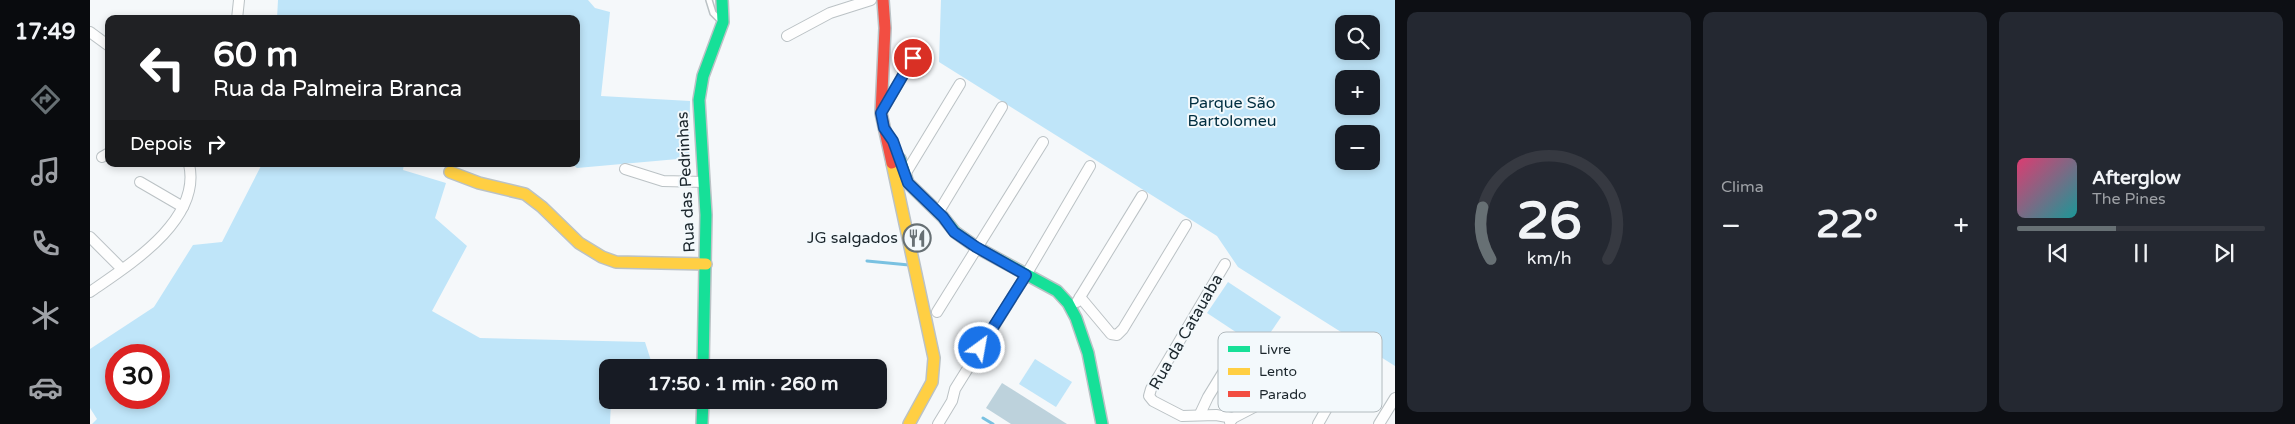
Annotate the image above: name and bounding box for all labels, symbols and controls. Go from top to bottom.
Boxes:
map controls [1335,15,1380,170]
button: search [1335,15,1380,60]
text: 17:49 [15,19,75,45]
text: 60 m [213,34,298,76]
icon: left [130,35,195,100]
pin [892,37,934,79]
icon: arrive [899,44,927,72]
button: + [1335,70,1380,115]
text: Rua da Palmeira Branca [213,76,462,102]
icon: directions [28,82,63,117]
park label: Parque São Bartolomeu [1187,93,1277,131]
street label: Rua das Pedrinhas [672,111,700,253]
button: − [1335,125,1380,170]
icon: right [202,130,230,158]
text: Depois [130,133,192,155]
icon: music [28,154,63,189]
text: Afterglow [2092,167,2181,189]
text: Clima [1721,177,1764,197]
text: The Pines [2092,189,2166,209]
text: 26 [1516,190,1582,253]
text: 22° [1816,202,1878,248]
text: − [1721,209,1741,243]
text: + [1953,209,1969,243]
restaurant icon: JG salgados [902,223,932,253]
icon: phone [28,226,63,261]
place label: JG salgados [807,228,898,248]
icon: previous [2044,239,2072,267]
icon: pause [2127,239,2155,267]
icon: next [2210,239,2238,267]
text: km/h [1527,248,1571,269]
street label: Rua da Catauaba [1145,271,1227,393]
icon: climate [28,298,63,333]
position arrow [953,321,1005,373]
legend [1218,332,1382,412]
text: Livre [1259,341,1291,358]
speed limit sign: 30 [105,344,170,409]
text: Lento [1259,363,1297,380]
icon: car [28,370,63,405]
text: 17:50 · 1 min · 260 m [647,373,839,395]
text: Parado [1259,386,1307,403]

